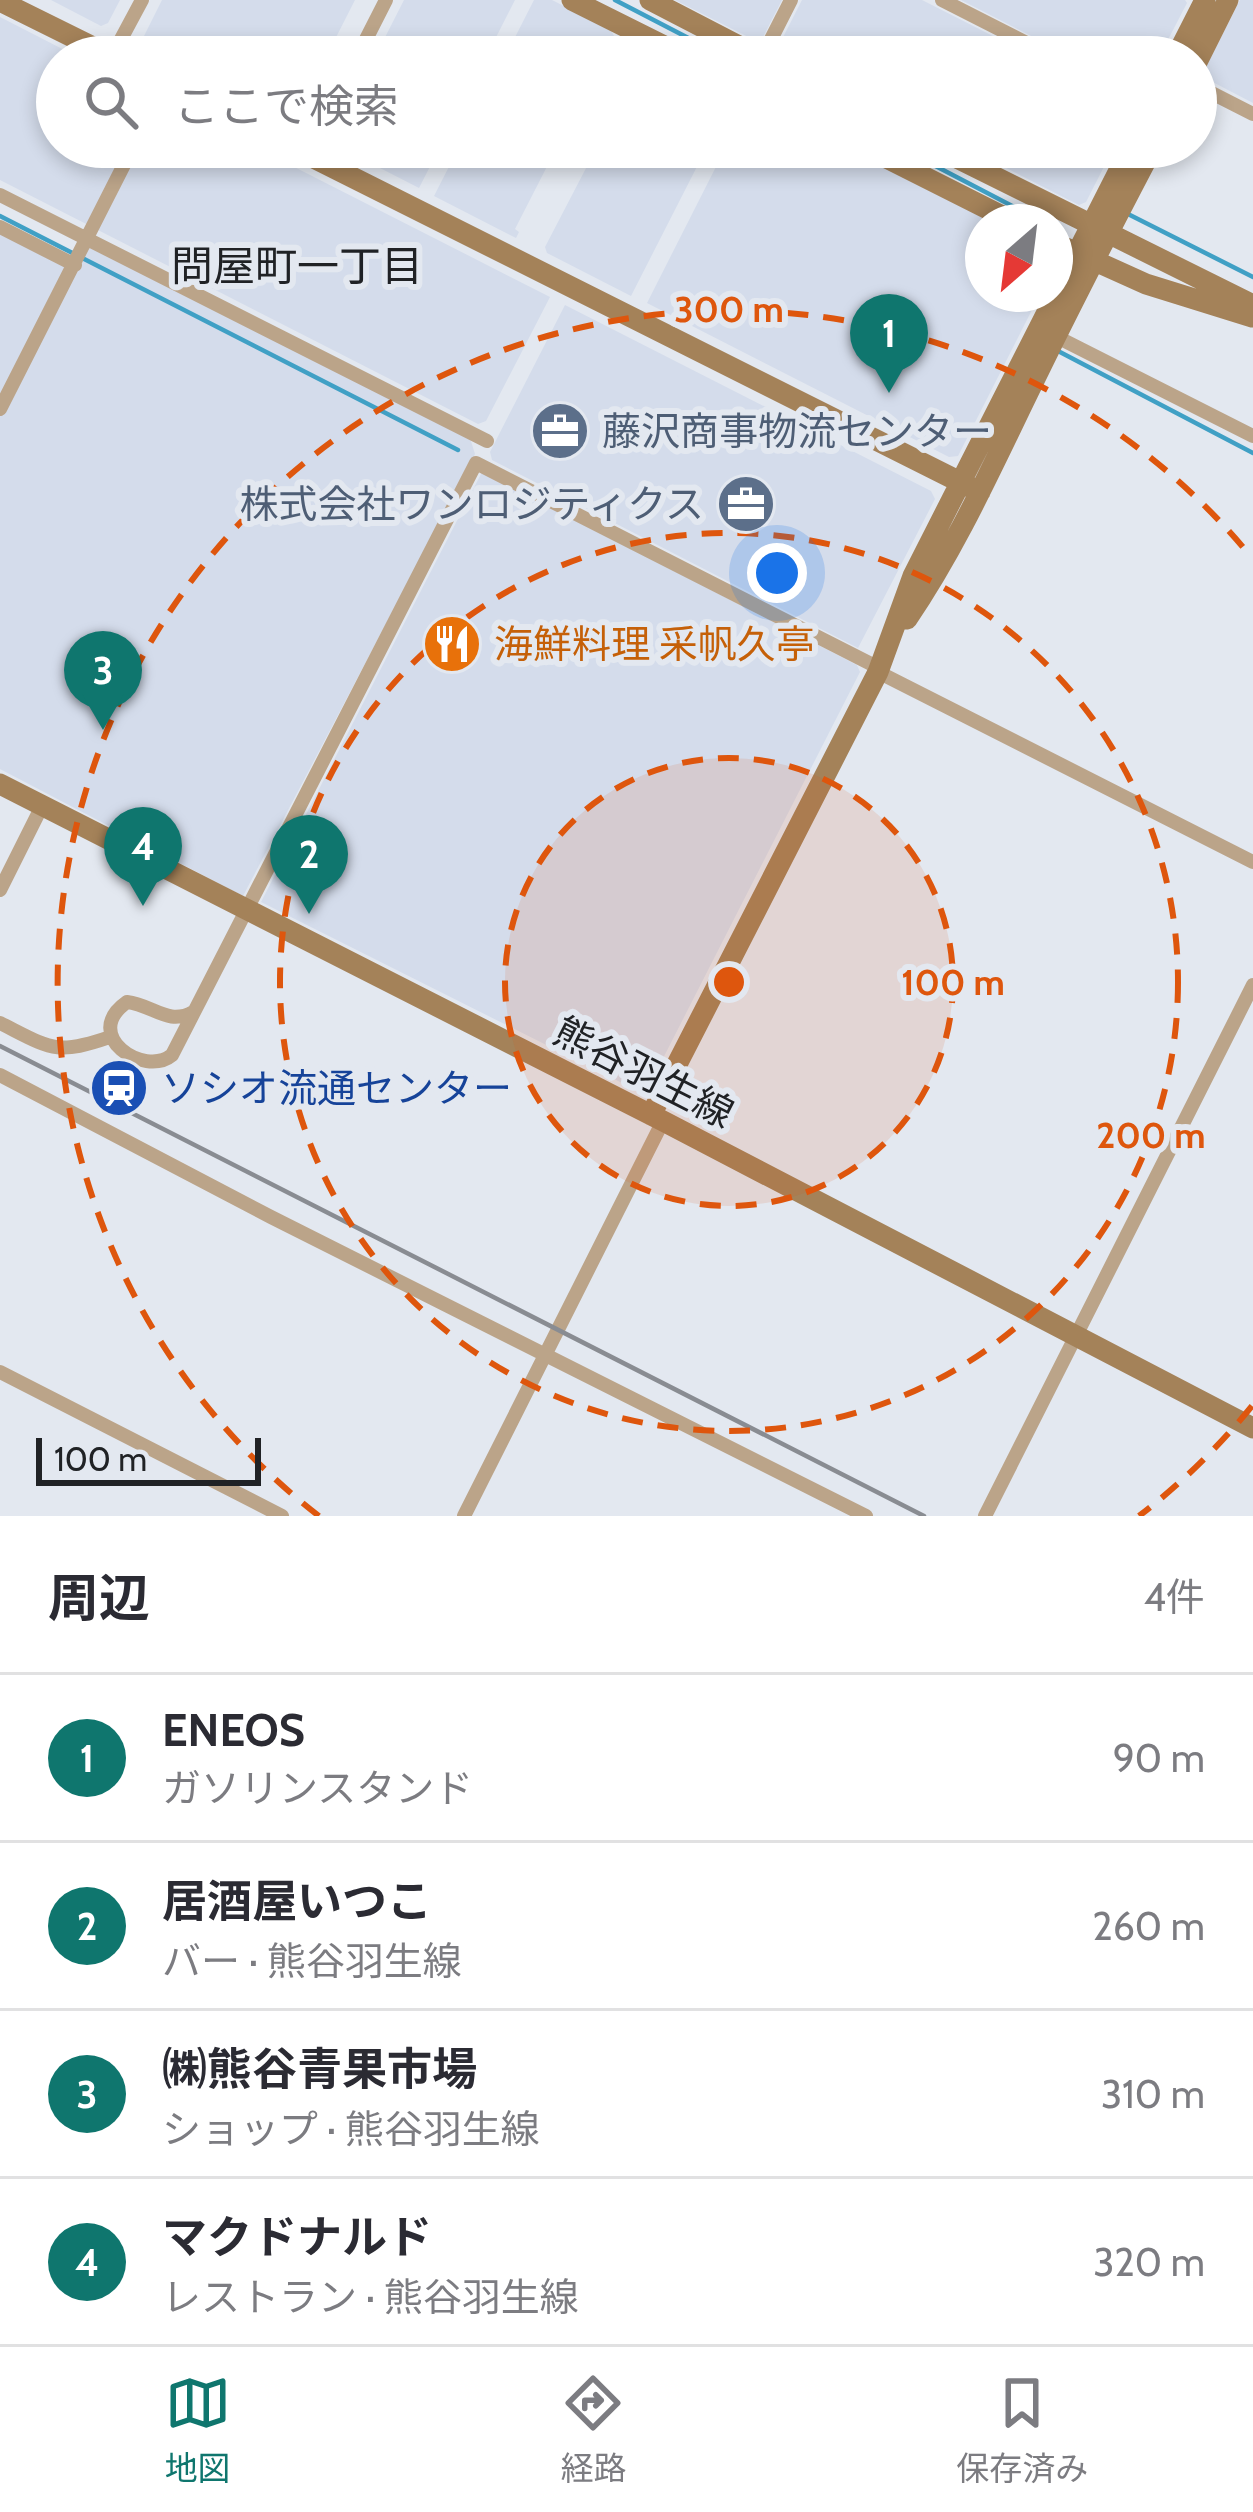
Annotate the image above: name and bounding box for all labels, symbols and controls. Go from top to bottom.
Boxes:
search box [36,36,1217,168]
icon: search [78,69,144,135]
text: ここで検索 [174,79,399,133]
north arrow [965,204,1073,312]
district label: 問屋町一丁目 [171,240,423,292]
text: 300 m [674,287,784,331]
pin: 1 [850,294,928,393]
office icon: 藤沢商事物流センター [529,400,591,462]
place label: 藤沢商事物流センター [602,407,992,455]
office icon: 株式会社ワンロジティクス [715,473,777,535]
place label: 株式会社ワンロジティクス [240,480,704,528]
your location [747,543,807,603]
restaurant icon: 海鮮料理 采帆久亭 [421,613,483,675]
place label: 海鮮料理 采帆久亭 [494,620,815,668]
pin: 3 [64,631,142,730]
pin: 4 [104,807,182,906]
pin: 2 [270,815,348,914]
text: 100 m [901,960,1005,1004]
centre of rings [708,961,750,1003]
street label: 熊谷羽生線 [546,1006,742,1138]
station icon: ソシオ流通センター [88,1057,150,1119]
place label: ソシオ流通センター [161,1064,512,1112]
text: 200 m [1096,1113,1206,1157]
scale bar [36,1432,261,1485]
text: 100 m [54,1439,147,1479]
text: 周辺 [48,1567,150,1629]
text: 4件 [1143,1573,1205,1621]
text: ENEOS [162,1703,305,1757]
text: 1 [80,1734,94,1782]
text: 90 m [1113,1734,1205,1782]
text: ガソリンスタンド [162,1764,473,1812]
text: 居酒屋いつこ [162,1874,432,1928]
text: 2 [77,1902,97,1950]
text: 260 m [1092,1902,1205,1950]
text: バー · 熊谷羽生線 [162,1937,462,1985]
text: ㈱熊谷青果市場 [162,2042,477,2096]
text: 3 [76,2070,98,2118]
text: 310 m [1101,2070,1205,2118]
text: ショップ · 熊谷羽生線 [162,2105,540,2153]
text: マクドナルド [162,2210,432,2264]
text: 4 [75,2238,99,2286]
text: 320 m [1093,2238,1205,2286]
text: レストラン · 熊谷羽生線 [162,2273,579,2321]
tab: 地図 [165,2370,231,2490]
tab: 経路 [560,2370,626,2490]
tab: 保存済み [956,2370,1088,2490]

